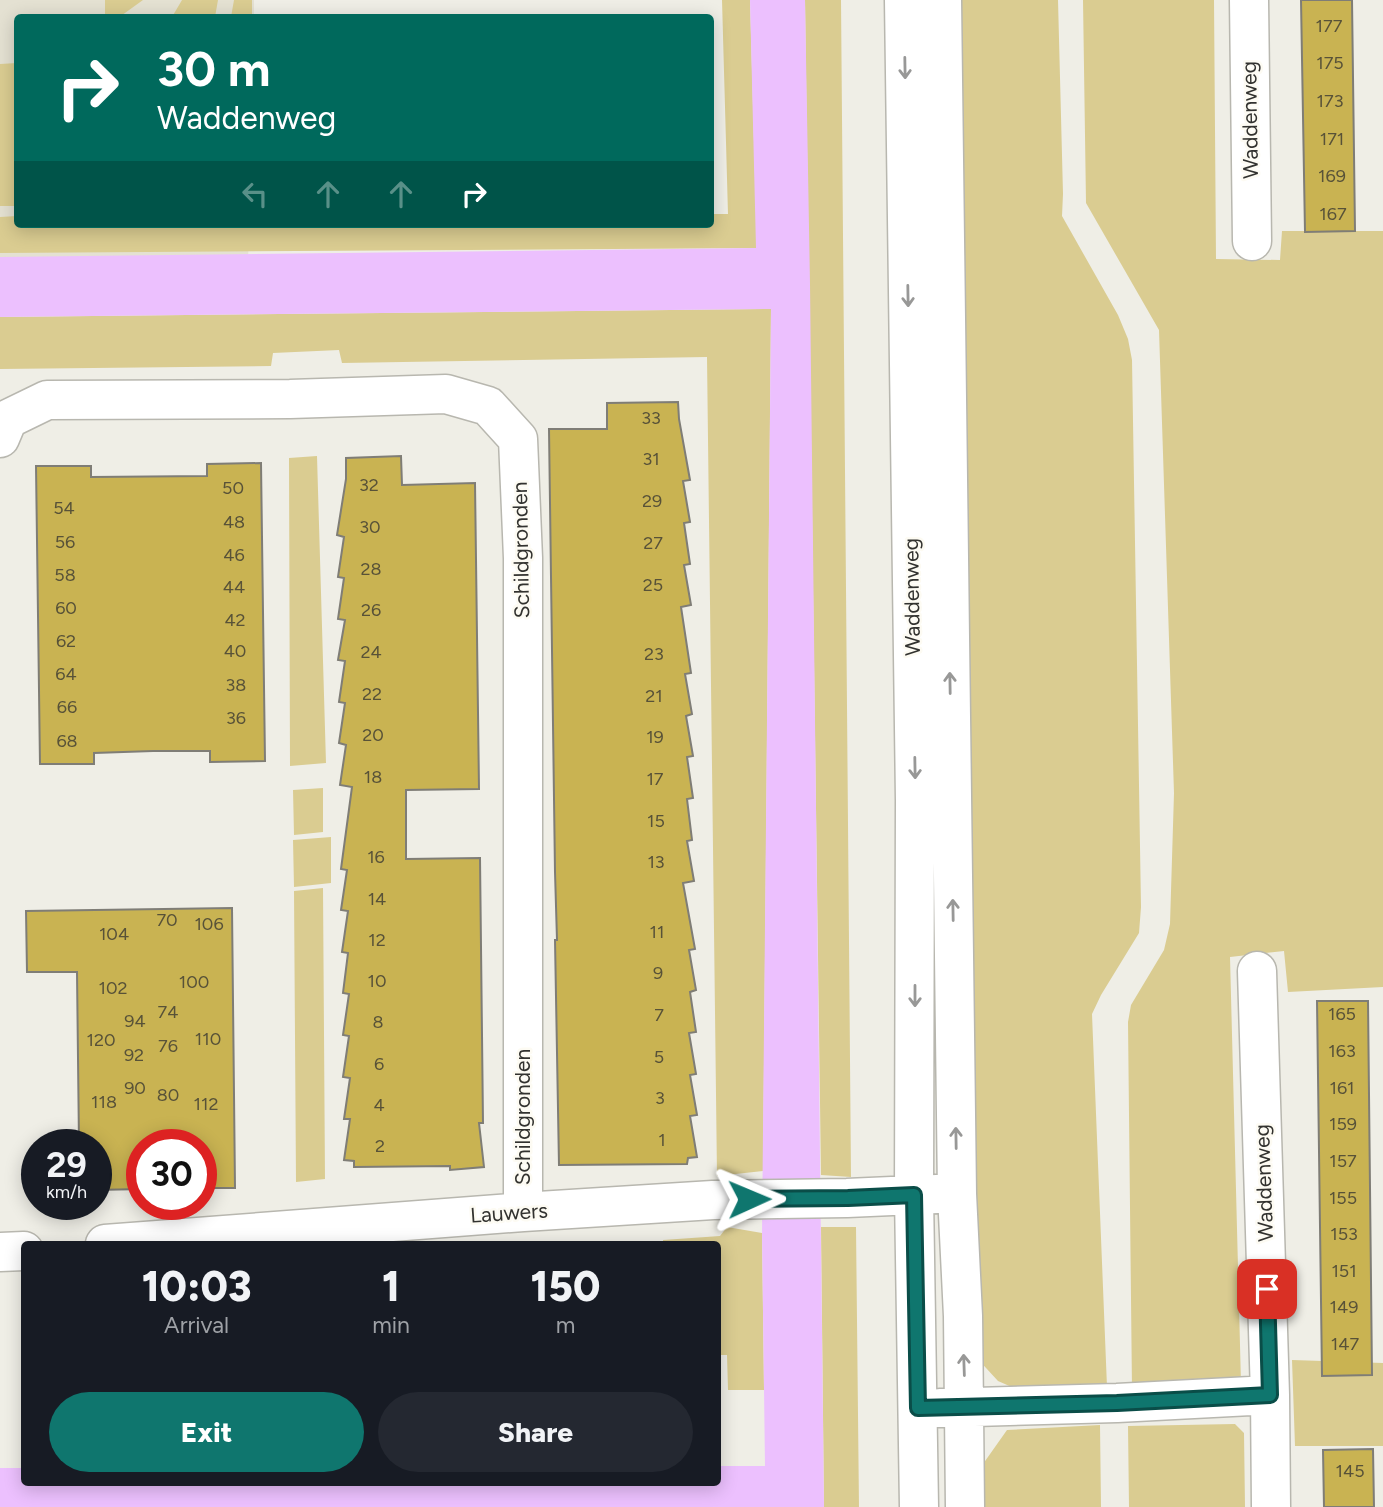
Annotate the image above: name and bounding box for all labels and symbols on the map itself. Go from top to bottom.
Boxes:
house number: 177 [1316,15,1343,37]
house number: 175 [1316,52,1344,74]
one-way arrow [898,56,912,79]
street label: Waddenweg [1236,61,1263,179]
house number: 173 [1317,90,1343,112]
house number: 171 [1320,128,1344,150]
house number: 169 [1318,165,1346,187]
house number: 167 [1319,203,1347,225]
one-way arrow [901,284,915,307]
house number: 33 [641,407,661,429]
house number: 31 [642,448,660,470]
house number: 32 [359,474,379,496]
house number: 50 [222,477,244,499]
street label: Schildgronden [507,482,534,619]
house number: 29 [642,490,662,512]
house number: 54 [53,497,75,519]
house number: 48 [223,511,245,533]
house number: 30 [359,516,381,538]
house number: 56 [55,531,75,553]
house number: 27 [643,532,663,554]
street label: Waddenweg [898,538,925,656]
house number: 46 [223,544,245,566]
house number: 28 [360,558,382,580]
house number: 58 [54,564,76,586]
house number: 25 [643,574,663,596]
house number: 44 [223,576,245,598]
house number: 60 [55,597,77,619]
house number: 26 [361,599,381,621]
house number: 42 [224,609,246,631]
house number: 62 [56,630,76,652]
house number: 40 [224,640,246,662]
house number: 24 [360,641,382,663]
house number: 23 [644,643,664,665]
house number: 64 [55,663,77,685]
one-way arrow [944,672,957,695]
house number: 38 [226,674,246,696]
house number: 22 [362,683,382,705]
house number: 21 [645,685,663,707]
house number: 66 [57,696,77,718]
house number: 36 [226,707,246,729]
house number: 20 [362,724,384,746]
house number: 19 [646,726,664,748]
house number: 68 [56,730,78,752]
one-way arrow [908,756,922,779]
house number: 18 [364,766,382,788]
house number: 17 [646,768,664,790]
house number: 15 [647,810,665,832]
house number: 16 [367,846,385,868]
house number: 13 [647,851,665,873]
house number: 14 [368,888,386,910]
one-way arrow [947,899,960,922]
house number: 70 [156,909,178,931]
house number: 106 [194,913,224,935]
house number: 11 [650,921,664,943]
house number: 104 [99,923,129,945]
house number: 12 [368,929,386,951]
house number: 9 [653,962,663,984]
house number: 10 [368,970,386,992]
house number: 100 [179,971,209,993]
house number: 102 [98,977,128,999]
one-way arrow [908,984,922,1007]
house number: 74 [158,1001,178,1023]
house number: 165 [1328,1003,1356,1025]
house number: 7 [654,1004,664,1026]
house number: 94 [124,1010,146,1032]
house number: 8 [372,1011,384,1033]
house number: 110 [195,1028,221,1050]
house number: 120 [86,1029,116,1051]
house number: 76 [158,1035,178,1057]
house number: 163 [1328,1040,1356,1062]
house number: 92 [124,1044,144,1066]
house number: 5 [654,1046,664,1068]
street label: Schildgronden [510,1049,535,1185]
house number: 6 [374,1053,384,1075]
house number: 90 [124,1077,146,1099]
house number: 161 [1329,1077,1355,1099]
house number: 80 [157,1084,179,1106]
house number: 3 [655,1087,665,1109]
house number: 118 [91,1091,117,1113]
house number: 112 [194,1093,218,1115]
house number: 4 [373,1094,385,1116]
house number: 159 [1329,1113,1357,1135]
street label: Waddenweg [1249,1124,1278,1242]
one-way arrow [949,1127,963,1150]
speed limit sign: 30 [126,1129,217,1220]
house number: 1 [658,1129,666,1151]
house number: 2 [375,1135,385,1157]
house number: 157 [1329,1150,1357,1172]
position arrow [712,1162,786,1236]
house number: 155 [1329,1187,1357,1209]
street label: Lauwers [469,1197,549,1228]
house number: 153 [1330,1223,1358,1245]
pin [1237,1259,1297,1319]
house number: 151 [1331,1260,1357,1282]
house number: 149 [1330,1296,1358,1318]
house number: 147 [1331,1333,1359,1355]
one-way arrow [957,1354,970,1377]
house number: 145 [1336,1460,1364,1482]

